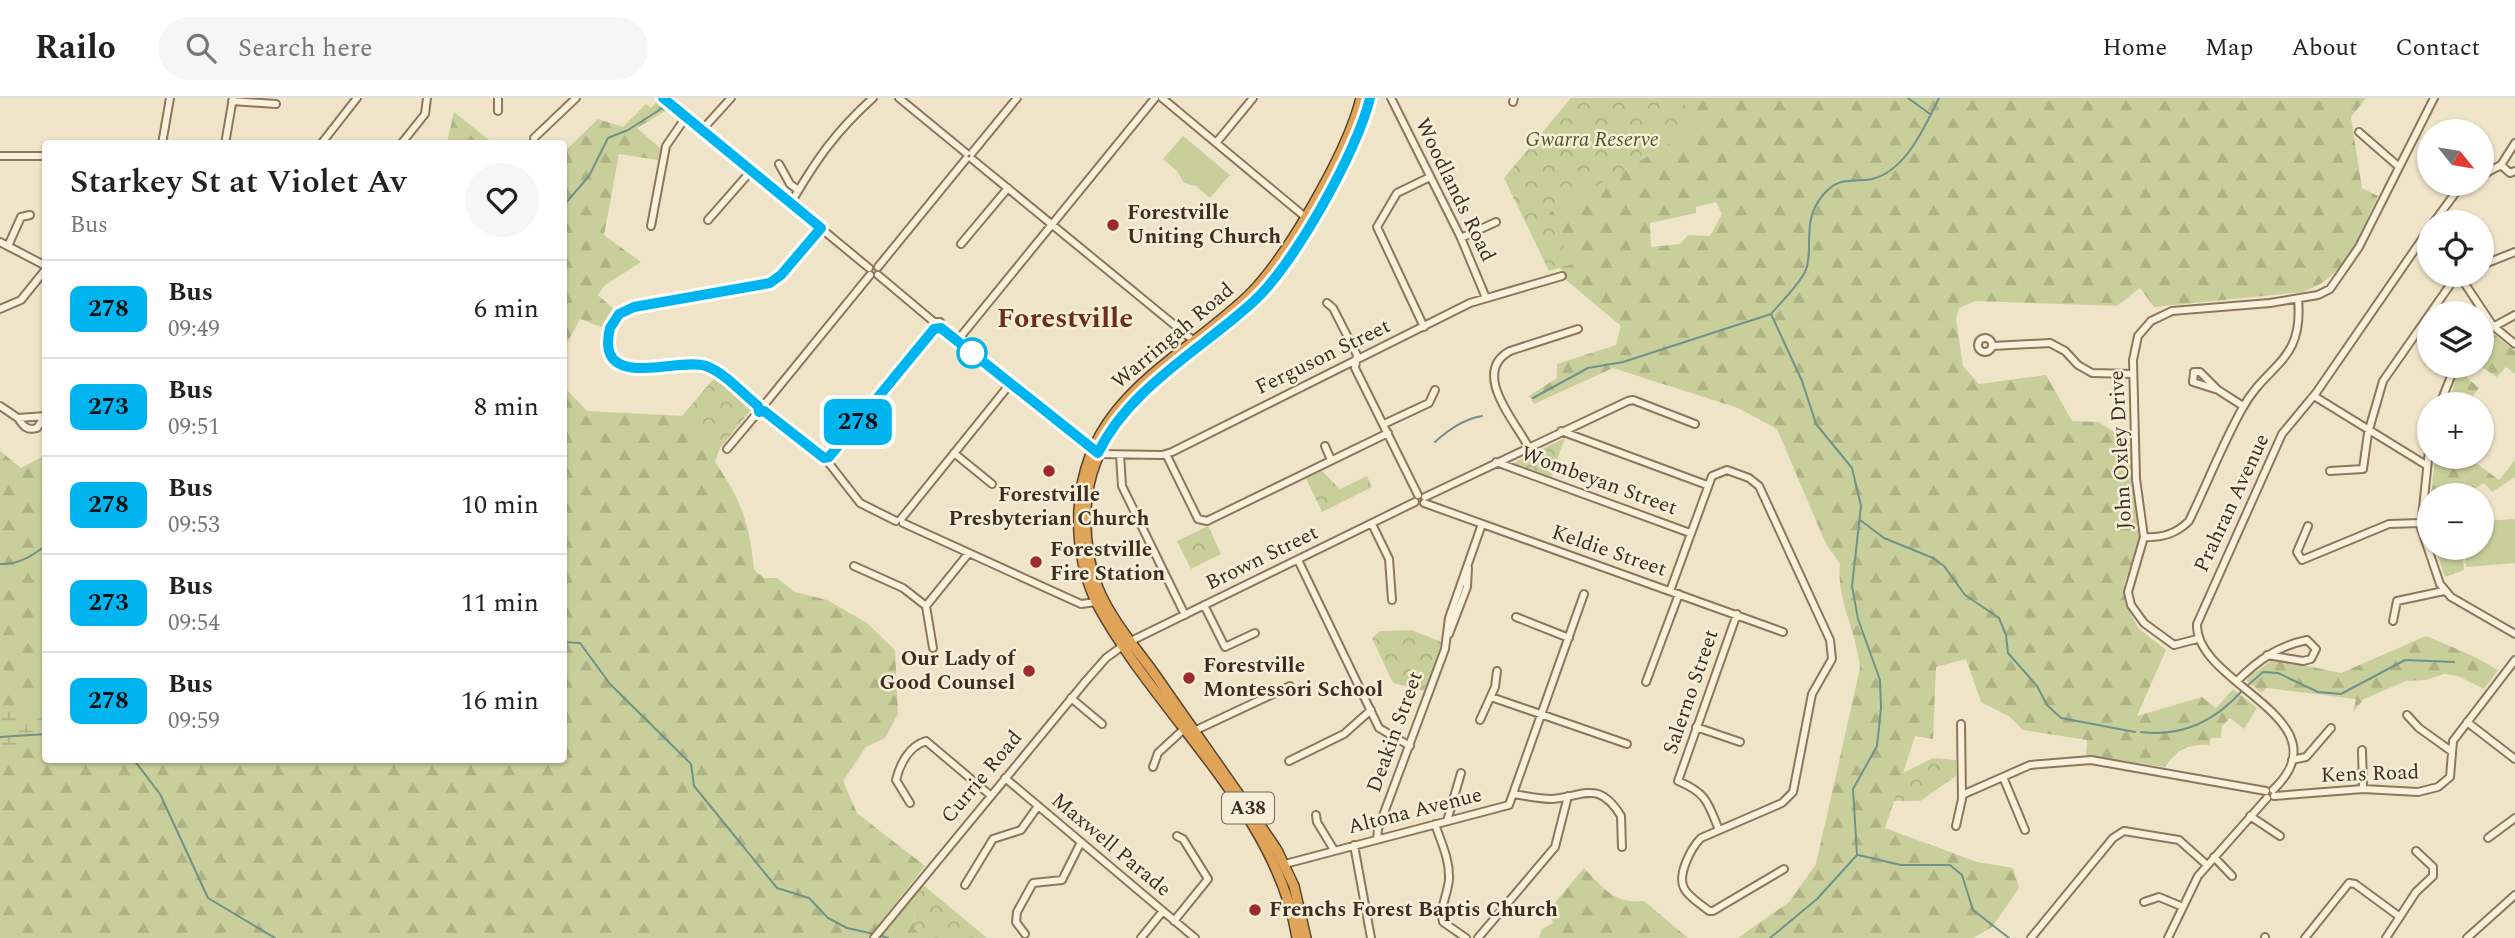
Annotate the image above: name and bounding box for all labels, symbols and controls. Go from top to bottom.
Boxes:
search box [158,17,648,80]
text: Railo [35,23,116,73]
text: Search here [238,28,373,68]
icon: search [182,29,220,67]
text: Home [2102,30,2167,66]
text: Map [2205,30,2253,66]
text: About [2291,30,2357,66]
text: Contact [2395,30,2480,66]
street label: Woodlands Road [1406,112,1504,268]
north arrow [2417,119,2494,196]
map controls [2417,119,2494,560]
park label: Gwarra Reserve [1525,124,1659,156]
text: Starkey St at Violet Av [70,157,406,207]
button: heart [465,163,539,237]
place label: Forestville Uniting Church [1127,197,1281,253]
text: Bus [70,208,108,243]
button: locate [2417,210,2494,287]
marker: Forestville Uniting Church [1105,217,1121,233]
text: Bus [168,272,213,312]
street label: Warringah Road [1104,275,1242,397]
text: 6 min [474,289,539,329]
text: 278 [88,291,129,327]
district label: Forestville [997,297,1133,340]
button: layers [2417,301,2494,378]
street label: Ferguson Street [1250,310,1396,404]
text: 09:49 [168,312,220,347]
unlabelled marker [957,338,987,368]
text: Bus [168,370,213,410]
street label: John Oxley Drive [2101,370,2141,530]
text: 8 min [474,387,539,427]
text: 273 [88,389,129,425]
button: + [2417,392,2494,469]
line badge: 278 [818,399,898,445]
text: 278 [838,404,878,440]
text: 09:51 [168,410,220,445]
street label: Prahran Avenue [2186,428,2278,578]
street label: Wombeyan Street [1516,438,1682,524]
marker: Forestville Presbyterian Church [1041,463,1057,479]
text: Bus [168,468,213,508]
place label: Forestville Presbyterian Church [949,479,1149,535]
button: − [2417,483,2494,560]
text: 10 min [461,485,539,525]
text: 278 [88,487,129,523]
text: 09:53 [168,508,220,543]
street label: Keldie Street [1547,516,1671,586]
street label: Brown Street [1200,517,1324,599]
place label: Forestville Fire Station [1050,534,1165,590]
marker: Forestville Fire Station [1028,554,1044,570]
text: Bus [168,566,213,606]
text: 11 min [461,583,539,623]
text: 273 [88,585,129,621]
text: 09:54 [168,606,220,641]
street label: Salerno Street [1655,625,1727,759]
place label: Our Lady of Good Counsel [880,643,1016,699]
place label: Forestville Montessori School [1203,650,1383,706]
marker: Our Lady of Good Counsel [1021,663,1037,679]
text: Bus [168,664,213,704]
street label: Deakin Street [1358,667,1432,797]
marker: Forestville Montessori School [1181,670,1197,686]
text: 16 min [461,681,539,721]
text: 278 [88,683,129,719]
text: 09:59 [168,704,220,739]
street label: Currie Road [933,723,1031,831]
street label: Kens Road [2320,756,2420,792]
street label: Altona Avenue [1344,779,1486,843]
street label: Maxwell Parade [1044,785,1178,905]
road number: A38 [1222,792,1274,824]
place label: Frenchs Forest Baptis Church [1269,894,1558,926]
marker: Frenchs Forest Baptis Church [1247,902,1263,918]

